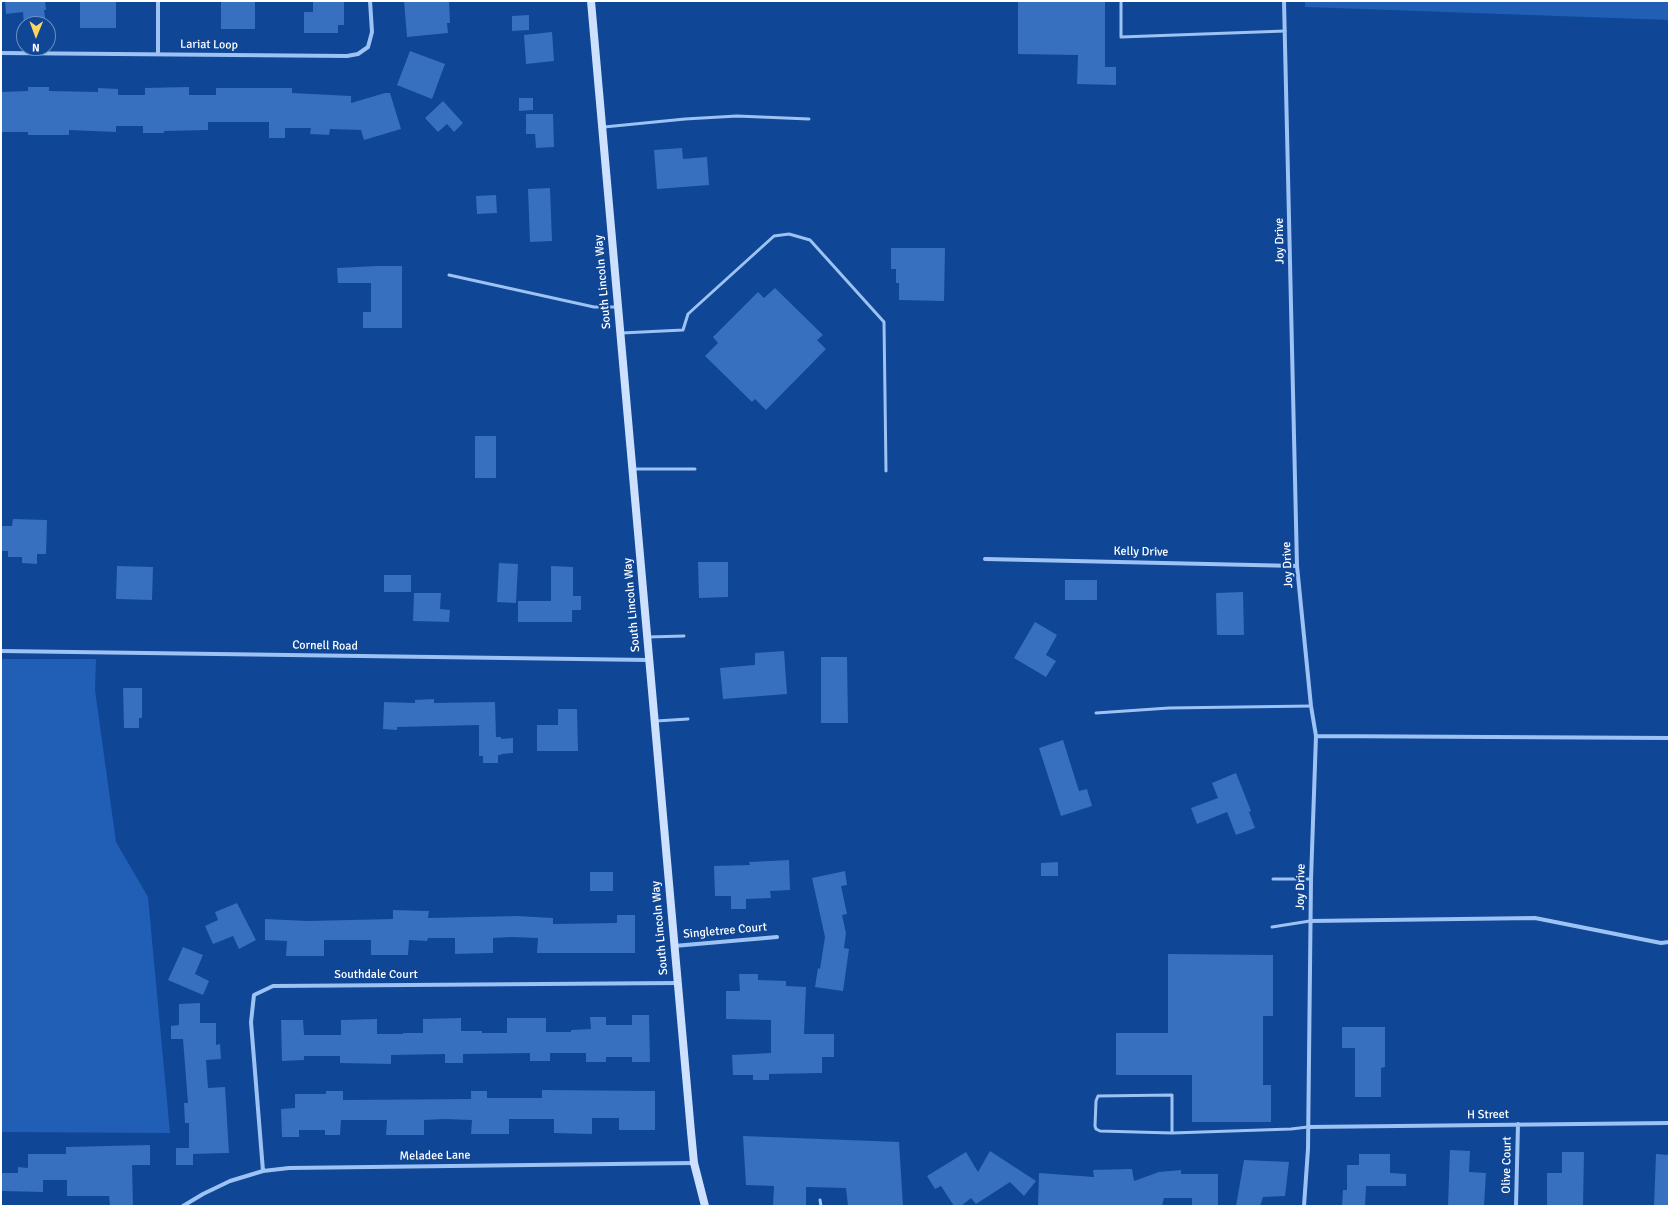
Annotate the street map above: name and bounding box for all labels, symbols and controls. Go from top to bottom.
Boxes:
north arrow [16,16,56,56]
street label: Lariat Loop [180,37,238,53]
text: N [32,41,40,54]
street label: Joy Drive [1272,218,1288,264]
street label: South Lincoln Way [592,234,614,330]
street label: Joy Drive [1280,541,1296,589]
street label: Kelly Drive [1113,544,1169,560]
street label: South Lincoln Way [621,557,643,653]
street label: Cornell Road [292,638,358,654]
street label: Joy Drive [1293,864,1309,910]
street label: South Lincoln Way [649,880,671,976]
street label: Singletree Court [682,920,768,942]
street label: Southdale Court [334,968,418,982]
street label: H Street [1467,1107,1509,1123]
street label: Olive Court [1499,1136,1515,1194]
street label: Meladee Lane [399,1148,471,1164]

